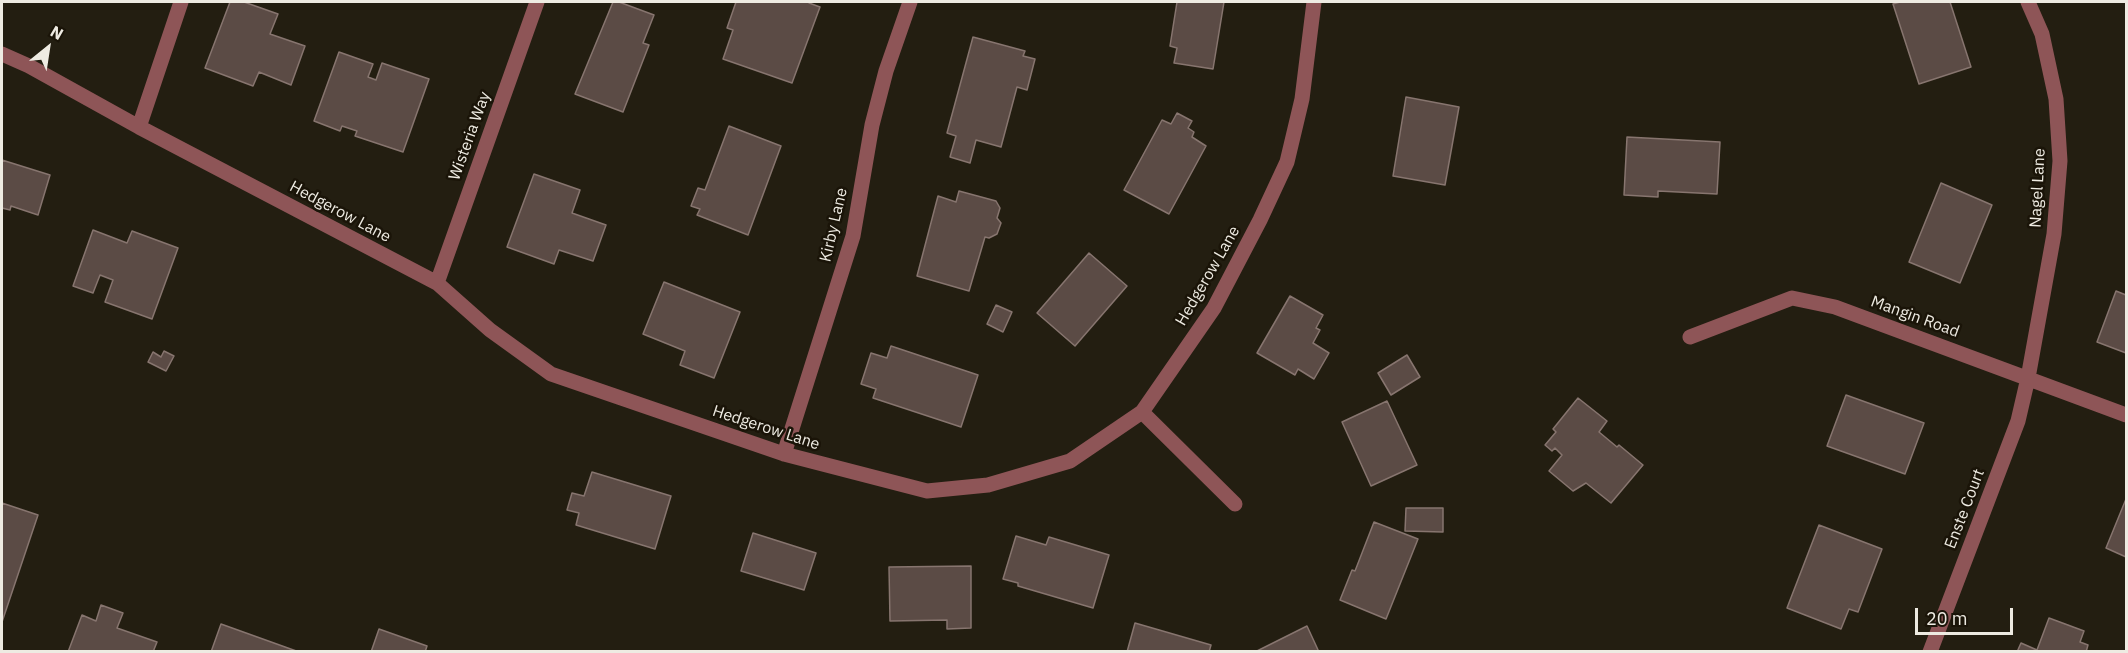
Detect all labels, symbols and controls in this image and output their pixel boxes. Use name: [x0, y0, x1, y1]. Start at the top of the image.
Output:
north arrow: [18, 18, 78, 78]
text: N: [47, 21, 67, 44]
street label: Wisteria Way: [445, 89, 495, 183]
street label: Nagel Lane: [2026, 148, 2050, 228]
street label: Hedgerow Lane: [286, 177, 394, 247]
street label: Kirby Lane: [816, 186, 852, 264]
street label: Hedgerow Lane: [1172, 223, 1244, 329]
street label: Mangin Road: [1868, 292, 1962, 342]
street label: Hedgerow Lane: [710, 402, 822, 454]
street label: Enste Court: [1941, 466, 1989, 552]
scale bar: [1918, 596, 2016, 634]
text: 20 m: [1926, 607, 1968, 630]

